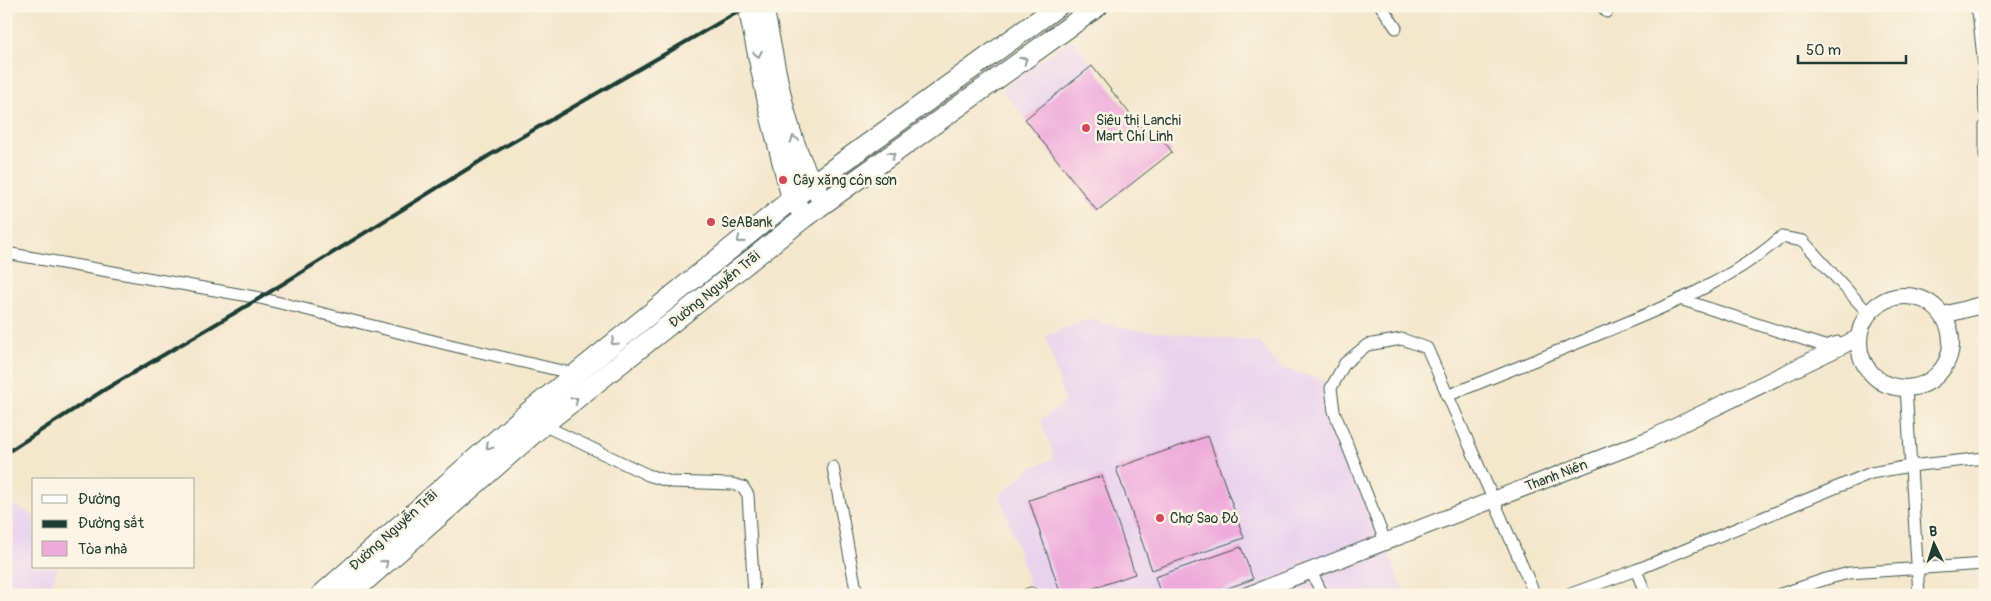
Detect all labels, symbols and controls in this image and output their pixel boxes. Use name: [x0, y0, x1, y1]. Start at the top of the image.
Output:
scale bar: [1798, 32, 1906, 64]
text: 50 m: [1806, 41, 1841, 60]
one-way arrow: [752, 50, 763, 58]
one-way arrow: [1018, 57, 1028, 66]
place label: Siêu thị Lanchi Mart Chí Linh: [1096, 112, 1182, 145]
marker: Siêu thị Lanchi Mart Chí Linh: [1080, 122, 1092, 134]
one-way arrow: [790, 135, 800, 143]
one-way arrow: [886, 152, 895, 160]
place label: Cây xăng côn sơn: [793, 172, 897, 189]
marker: Cây xăng côn sơn: [777, 174, 789, 186]
place label: SeABank: [721, 214, 773, 231]
marker: SeABank: [705, 216, 717, 228]
one-way arrow: [737, 235, 746, 243]
street label: Đường Nguyễn Trãi: [665, 246, 764, 331]
one-way arrow: [611, 337, 620, 345]
one-way arrow: [569, 397, 578, 405]
one-way arrow: [485, 440, 494, 449]
street label: Thanh Niên: [1523, 456, 1590, 495]
legend: [32, 478, 195, 568]
street label: Đường Nguyễn Trãi: [345, 485, 441, 574]
text: Đường: [78, 490, 120, 509]
place label: Chợ Sao Đỏ: [1170, 510, 1239, 527]
marker: Chợ Sao Đỏ: [1154, 512, 1166, 524]
text: Đường sắt: [78, 514, 145, 533]
north arrow: [1908, 518, 1958, 568]
text: B: [1929, 523, 1938, 540]
text: Tòa nhà: [78, 540, 127, 559]
one-way arrow: [380, 559, 389, 568]

